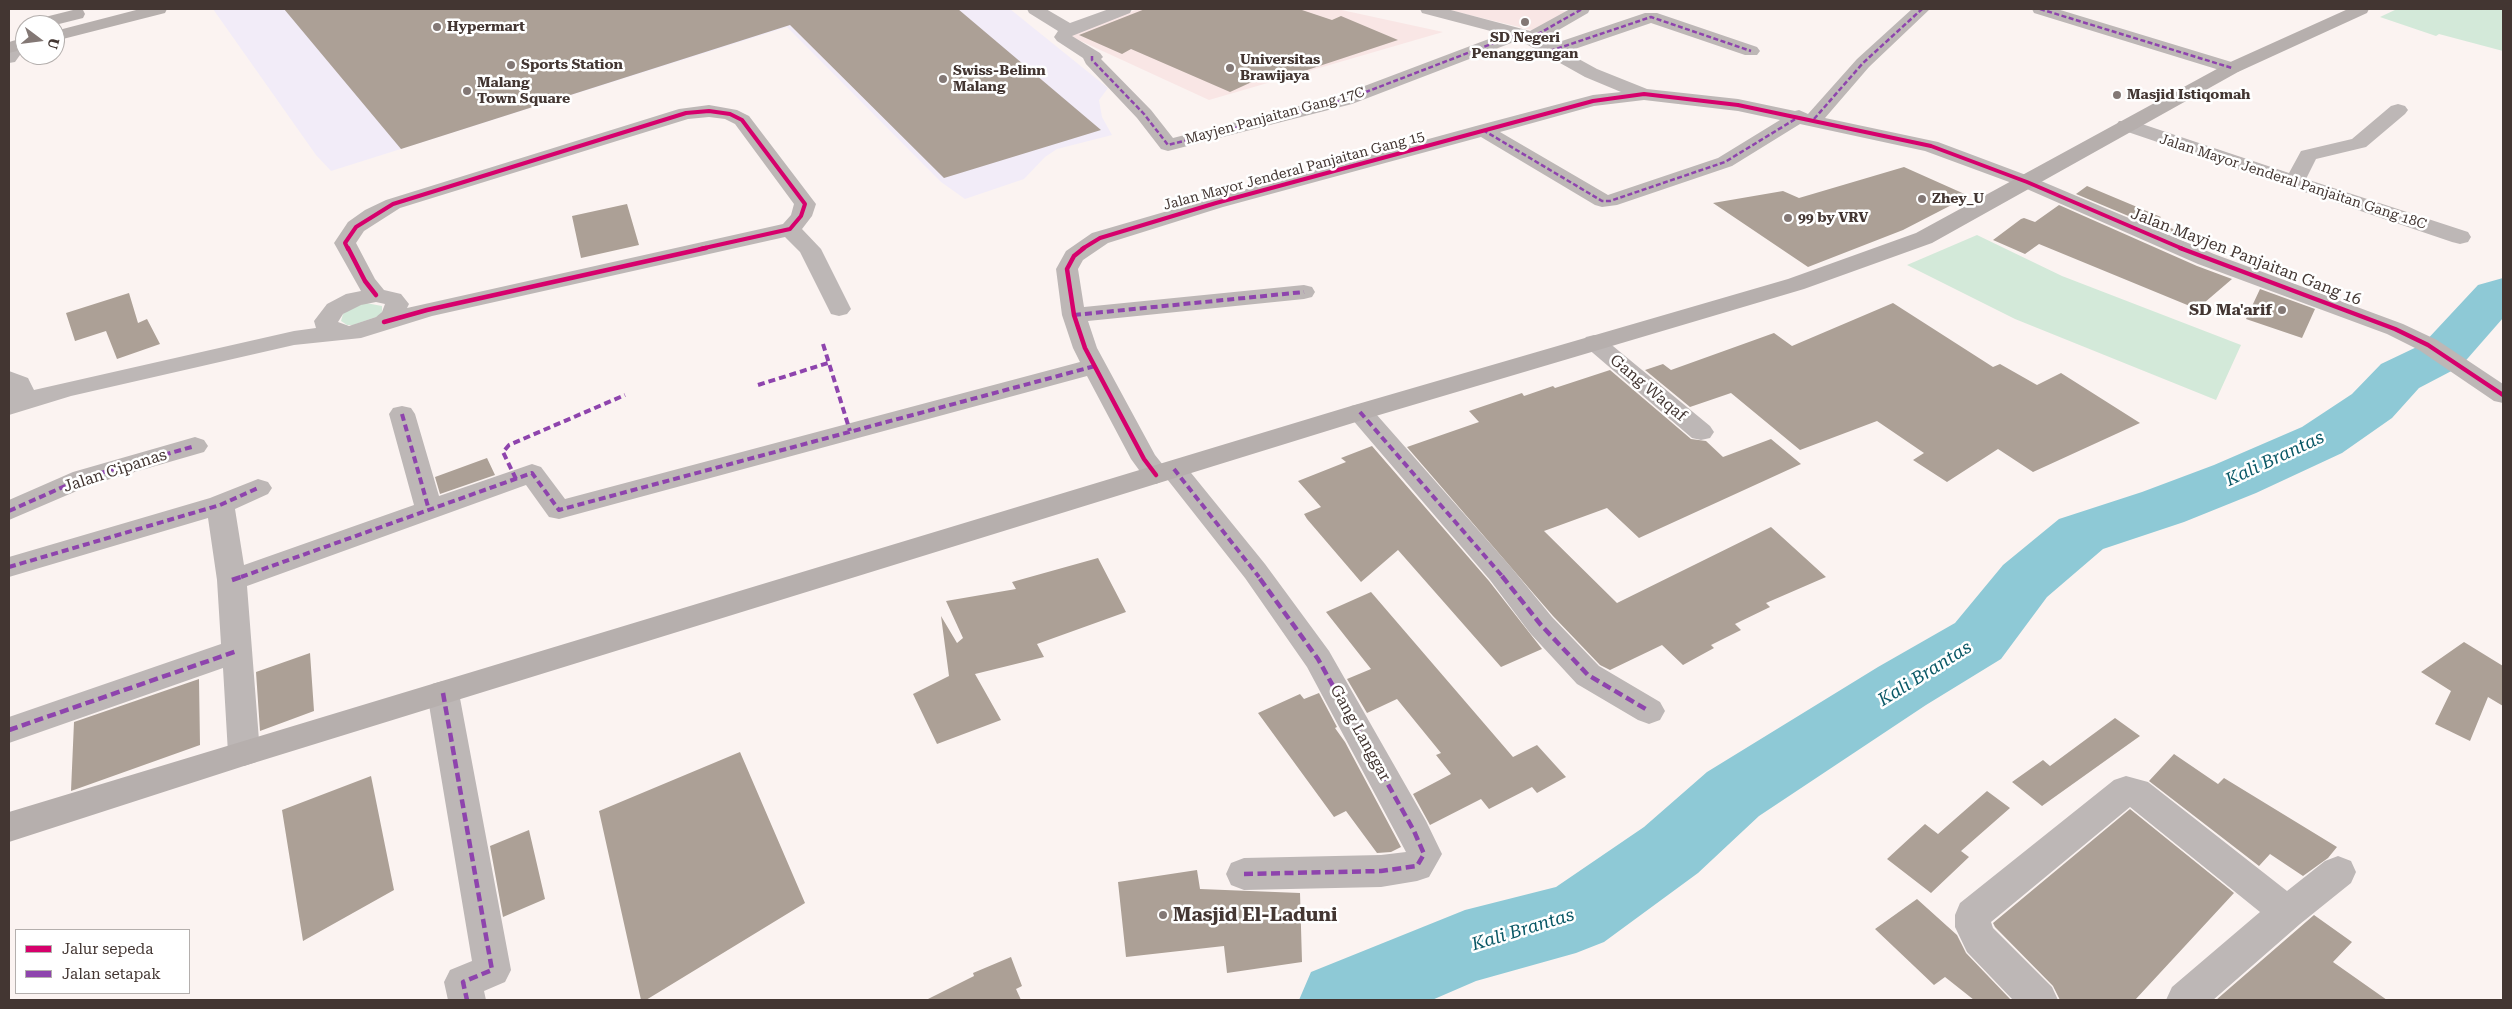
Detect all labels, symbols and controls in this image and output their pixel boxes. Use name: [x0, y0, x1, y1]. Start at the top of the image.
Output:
north arrow: [15, 15, 65, 65]
marker: SD Negeri Penanggungan: [1519, 16, 1531, 28]
place label: Hypermart: [447, 19, 525, 35]
marker: Hypermart: [431, 21, 443, 33]
place label: SD Negeri Penanggungan: [1472, 30, 1578, 62]
text: U: [44, 36, 63, 51]
place label: Universitas Brawijaya: [1240, 52, 1320, 84]
place label: Sports Station: [521, 57, 623, 73]
marker: Sports Station: [505, 59, 517, 71]
marker: Universitas Brawijaya: [1224, 62, 1236, 74]
place label: Swiss-Belinn Malang: [953, 63, 1046, 95]
marker: Swiss-Belinn Malang: [937, 73, 949, 85]
place label: Malang Town Square: [477, 75, 570, 108]
street label: Mayjen Panjaitan Gang 17C: [1183, 84, 1367, 148]
marker: Malang Town Square: [461, 85, 473, 97]
place label: Masjid Istiqomah: [2127, 87, 2250, 103]
marker: Masjid Istiqomah: [2111, 89, 2123, 101]
street label: Jalan Mayor Jenderal Panjaitan Gang 15: [1162, 128, 1426, 214]
street label: Jalan Mayor Jenderal Panjaitan Gang 18C: [2157, 131, 2429, 233]
place label: Zhey_U: [1932, 191, 1984, 207]
marker: Zhey_U: [1916, 193, 1928, 205]
street label: Jalan Mayjen Panjaitan Gang 16: [2128, 204, 2364, 310]
place label: 99 by VRV: [1798, 210, 1868, 226]
marker: 99 by VRV: [1782, 212, 1794, 224]
place label: SD Ma'arif: [2189, 300, 2272, 320]
marker: SD Ma'arif: [2276, 304, 2288, 316]
street label: Gang Waqaf: [1606, 351, 1690, 425]
water label: Kali Brantas: [2222, 427, 2328, 491]
street label: Jalan Cipanas: [61, 445, 169, 497]
water label: Kali Brantas: [1874, 637, 1976, 711]
street label: Gang Langgar: [1326, 681, 1394, 785]
place label: Masjid El-Laduni: [1173, 904, 1337, 926]
water label: Kali Brantas: [1469, 904, 1577, 956]
marker: Masjid El-Laduni: [1157, 909, 1169, 921]
legend: [15, 929, 190, 994]
text: Jalur sepeda: [62, 940, 153, 958]
text: Jalan setapak: [62, 965, 161, 983]

